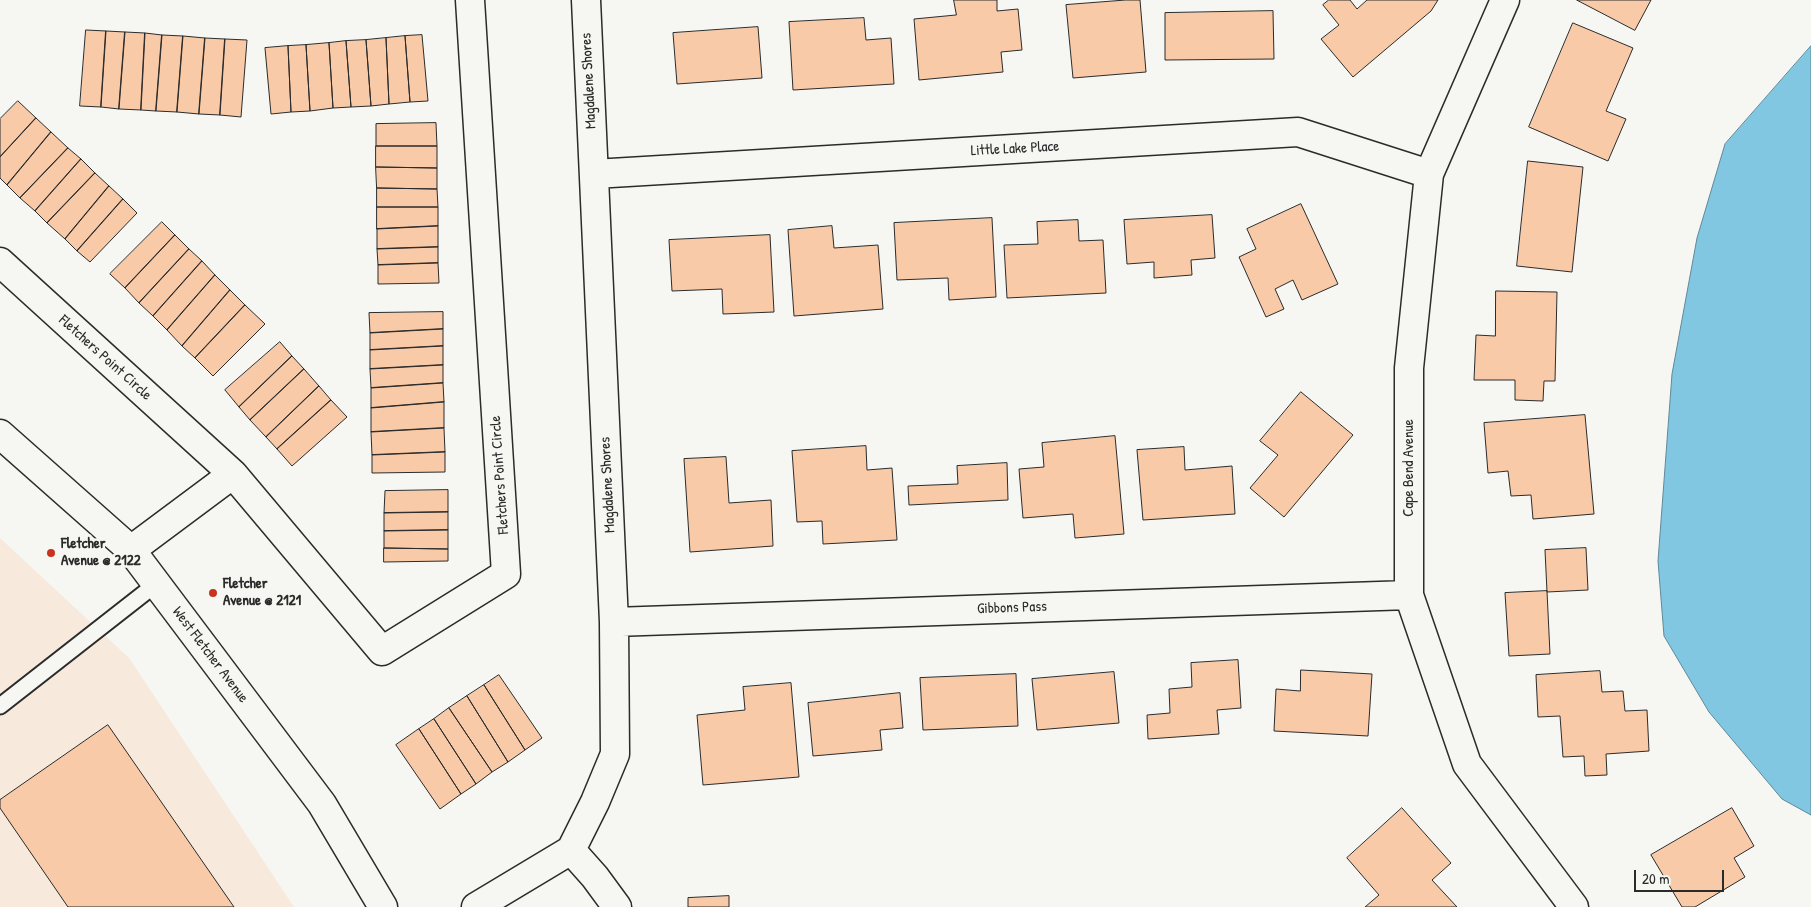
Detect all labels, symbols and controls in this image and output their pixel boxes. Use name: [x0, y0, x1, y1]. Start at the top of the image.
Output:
street label: Magdalene Shores: [577, 33, 601, 129]
street label: Little Lake Place: [970, 138, 1060, 160]
street label: Fletchers Point Circle: [55, 312, 155, 404]
street label: Fletchers Point Circle: [487, 415, 513, 535]
street label: Cape Bend Avenue: [1400, 419, 1418, 517]
street label: Magdalene Shores: [596, 437, 620, 533]
place label: Fletcher Avenue @ 2122: [61, 535, 141, 570]
marker: Fletcher Avenue @ 2122: [45, 547, 57, 559]
place label: Fletcher Avenue @ 2121: [223, 575, 301, 610]
marker: Fletcher Avenue @ 2121: [207, 587, 219, 599]
street label: Gibbons Pass: [977, 598, 1047, 618]
street label: West Fletcher Avenue: [168, 603, 252, 707]
scale bar: [1636, 860, 1726, 892]
text: 20 m: [1642, 868, 1669, 889]

